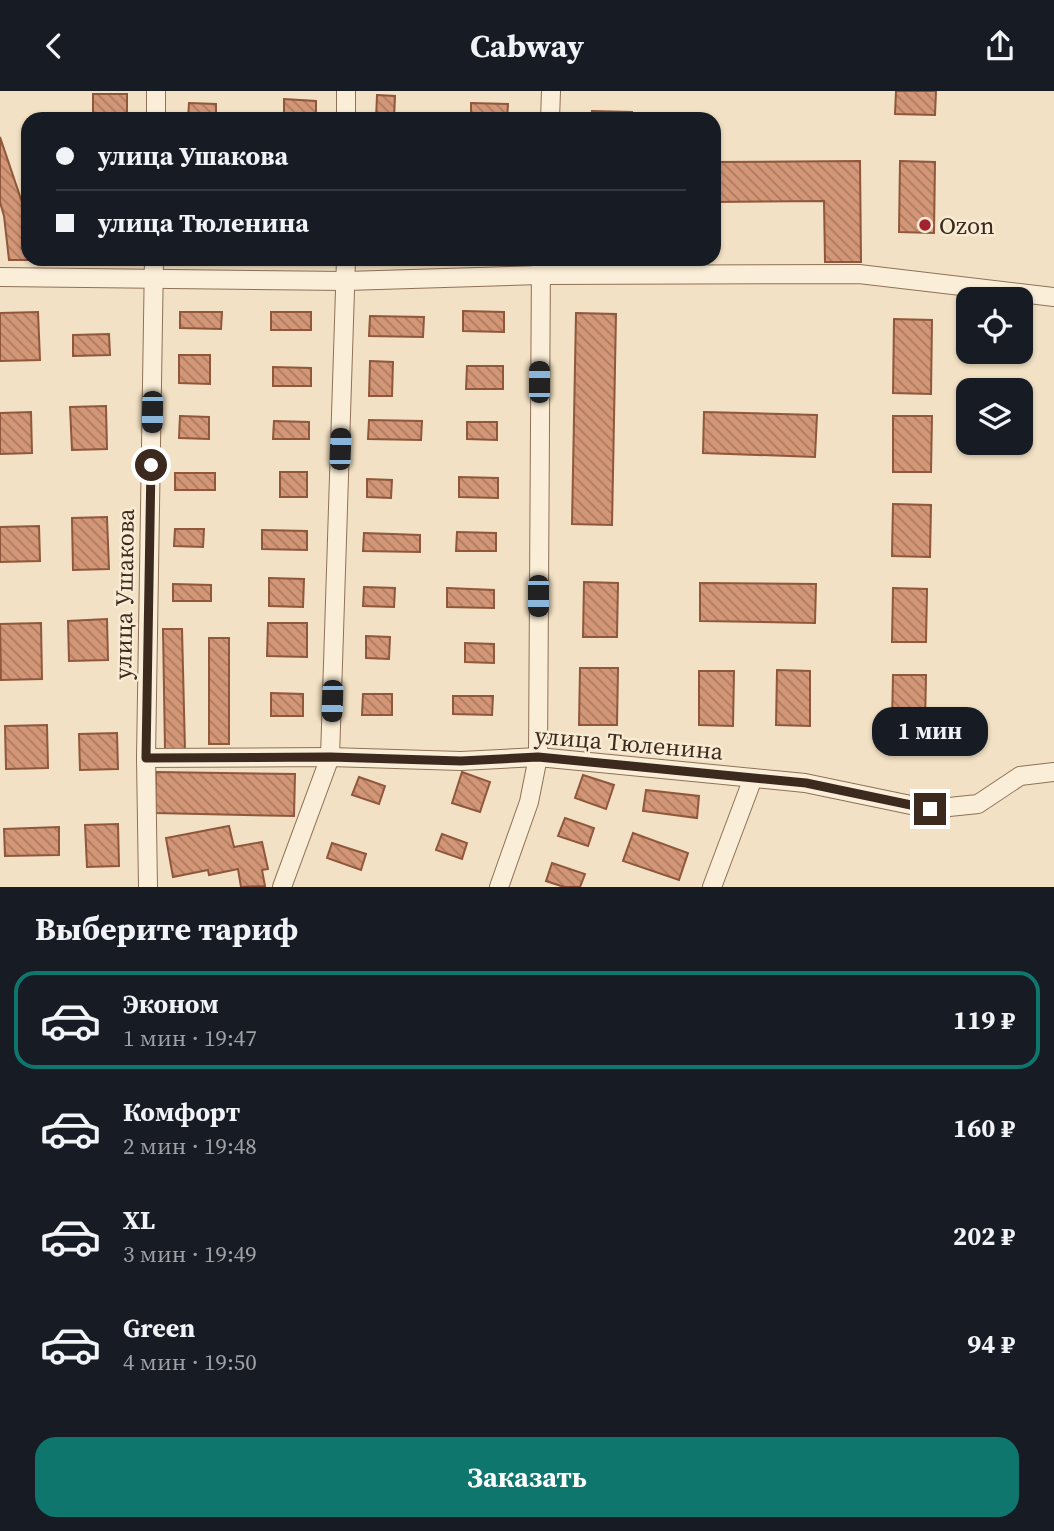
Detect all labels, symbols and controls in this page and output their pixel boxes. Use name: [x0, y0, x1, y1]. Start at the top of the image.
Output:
text: Cabway: [470, 24, 584, 68]
icon: back: [35, 27, 73, 65]
icon: share: [981, 27, 1019, 65]
text: улица Ушакова: [98, 138, 288, 174]
text: улица Тюленина: [98, 205, 309, 241]
place label: Ozon: [939, 209, 995, 242]
marker: Ozon: [917, 217, 933, 233]
map controls: [956, 287, 1033, 455]
button: locate: [956, 287, 1033, 364]
car: [529, 361, 550, 403]
button: layers: [956, 378, 1033, 455]
car: [142, 391, 163, 433]
car: [329, 428, 352, 470]
route start: [135, 449, 167, 481]
street label: улица Ушакова: [106, 507, 142, 680]
car: [528, 575, 549, 617]
car: [321, 680, 344, 722]
callout: 1 мин: [872, 707, 988, 757]
text: 1 мин: [898, 715, 962, 747]
street label: улица Тюленина: [533, 718, 725, 768]
route end: [914, 793, 946, 825]
text: Выберите тариф: [35, 907, 298, 951]
text: Эконом: [123, 986, 219, 1022]
icon: car: [39, 989, 102, 1052]
text: 119 ₽: [953, 1002, 1015, 1038]
text: 1 мин · 19:47: [123, 1022, 257, 1054]
text: Комфорт: [123, 1094, 240, 1130]
icon: car: [39, 1097, 102, 1160]
text: 160 ₽: [953, 1110, 1015, 1146]
text: 2 мин · 19:48: [123, 1130, 257, 1162]
text: XL: [123, 1202, 155, 1238]
icon: car: [39, 1205, 102, 1268]
text: 202 ₽: [953, 1218, 1015, 1254]
text: 3 мин · 19:49: [123, 1238, 257, 1270]
text: Green: [123, 1310, 195, 1346]
icon: car: [39, 1313, 102, 1376]
text: 94 ₽: [967, 1326, 1015, 1362]
text: 4 мин · 19:50: [123, 1346, 257, 1378]
button: Заказать: [35, 1437, 1019, 1517]

